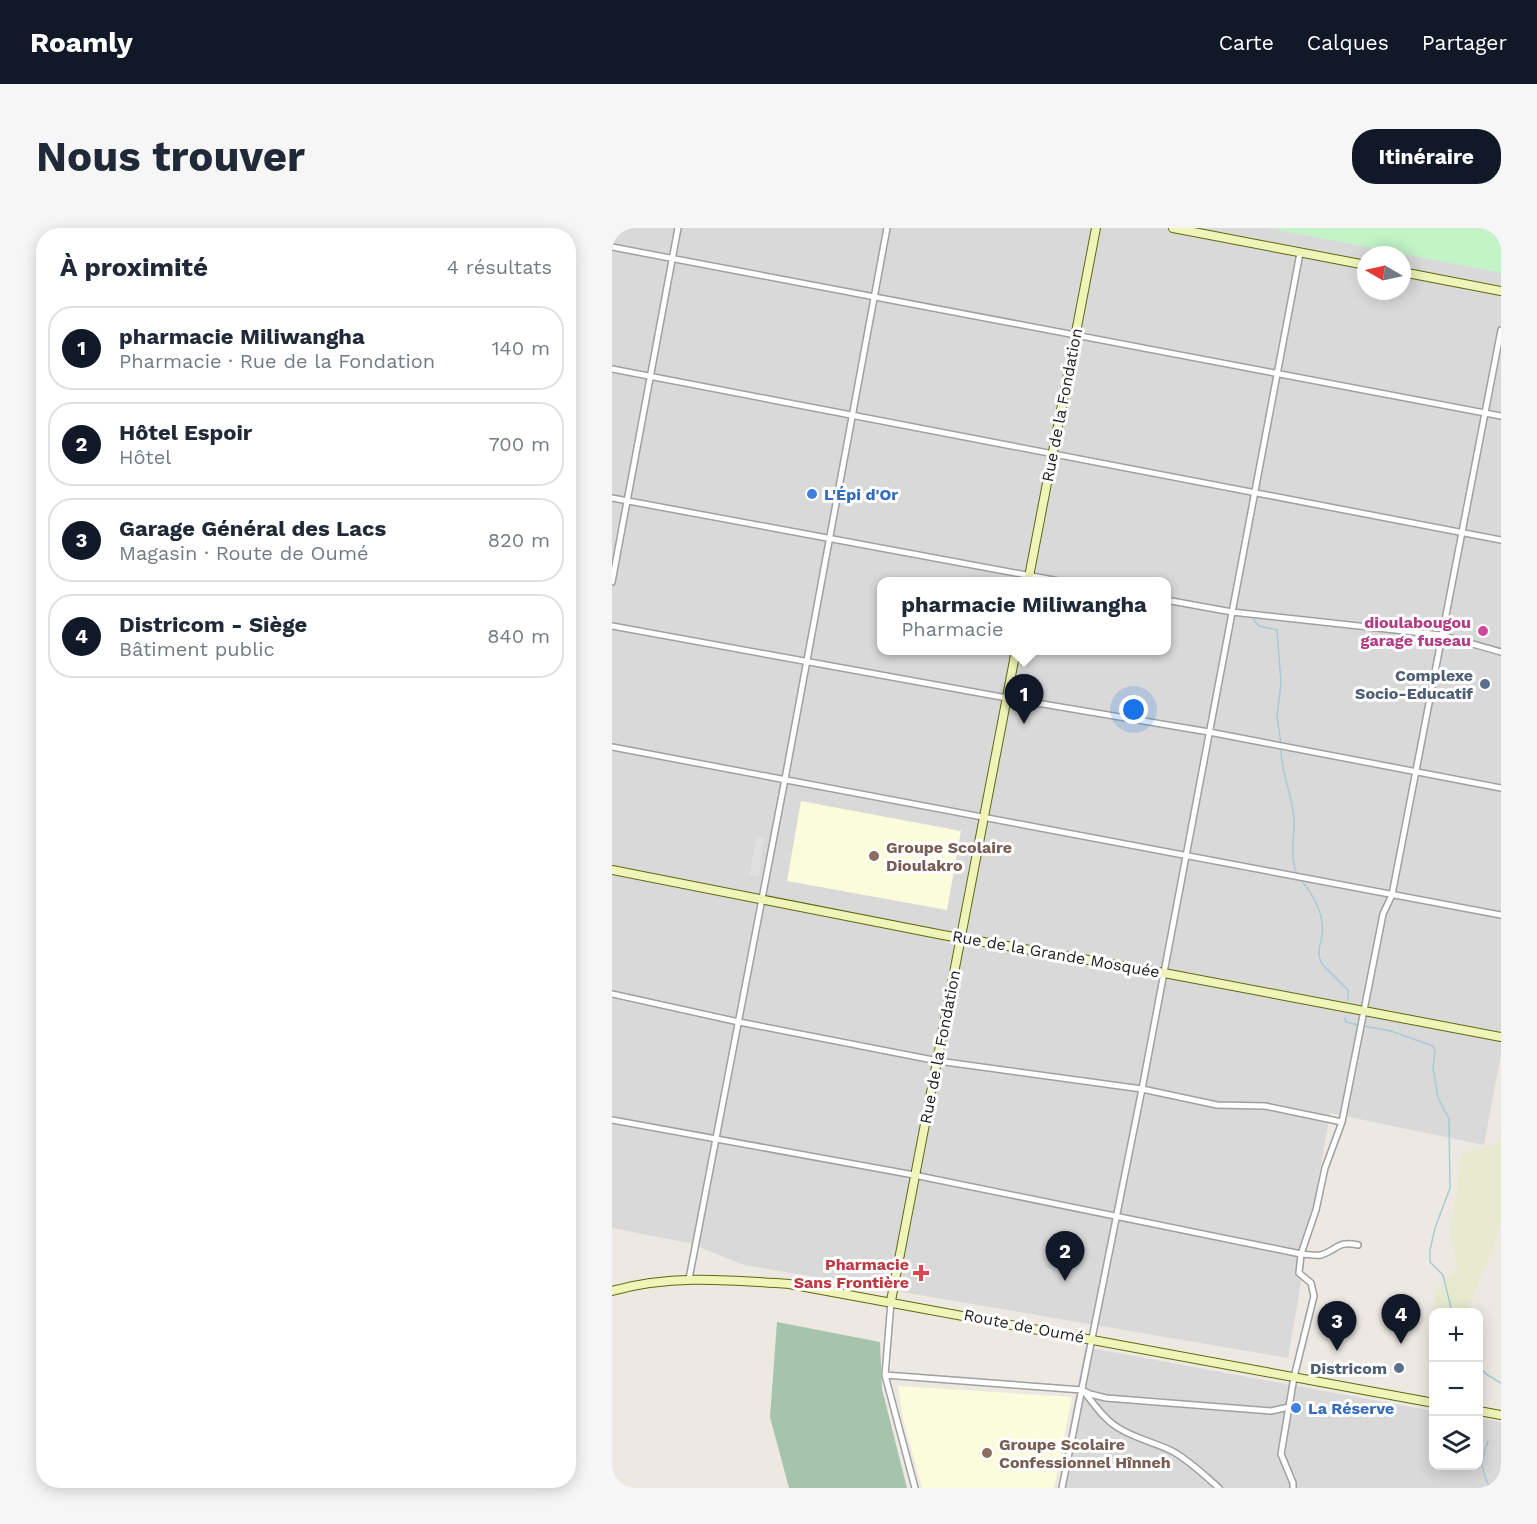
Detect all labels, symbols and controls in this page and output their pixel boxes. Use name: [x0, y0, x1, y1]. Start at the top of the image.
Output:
text: Roamly: [30, 26, 133, 59]
text: Carte: [1219, 30, 1274, 55]
text: Calques: [1307, 30, 1389, 55]
text: Partager: [1422, 30, 1507, 55]
button: Itinéraire: [1352, 129, 1501, 184]
text: Nous trouver: [36, 132, 305, 181]
north arrow: [1357, 246, 1411, 300]
text: À proximité: [60, 252, 208, 282]
text: 4 résultats: [447, 255, 552, 279]
text: pharmacie Miliwangha: [119, 324, 365, 349]
street label: Rue de la Fondation: [1038, 326, 1086, 484]
text: 1: [77, 336, 86, 360]
text: 140 m: [492, 336, 550, 360]
text: Pharmacie · Rue de la Fondation: [119, 349, 435, 373]
text: Hôtel Espoir: [119, 420, 252, 445]
text: 2: [76, 432, 87, 456]
text: 700 m: [488, 432, 550, 456]
text: Hôtel: [119, 445, 171, 469]
place label: L'Épi d'Or: [824, 485, 898, 504]
marker: L'Épi d'Or: [805, 487, 819, 501]
text: Garage Général des Lacs: [119, 516, 386, 541]
text: 3: [76, 528, 87, 552]
text: 820 m: [488, 528, 550, 552]
text: Magasin · Route de Oumé: [119, 541, 368, 565]
popup: [877, 577, 1171, 655]
text: pharmacie Miliwangha: [901, 592, 1147, 617]
text: Districom - Siège: [119, 612, 307, 637]
place label: dioulabougou garage fuseau: [1361, 613, 1471, 650]
text: Pharmacie: [901, 617, 1004, 641]
text: 4: [75, 624, 88, 648]
text: 840 m: [487, 624, 550, 648]
marker: dioulabougou garage fuseau: [1476, 624, 1490, 638]
text: Bâtiment public: [119, 637, 275, 661]
place label: Complexe Socio-Educatif: [1355, 666, 1473, 703]
pin: 1: [1004, 674, 1044, 724]
marker: Complexe Socio-Educatif: [1478, 677, 1492, 691]
your location: [1119, 695, 1148, 724]
place label: Groupe Scolaire Dioulakro: [886, 838, 1012, 875]
marker: Groupe Scolaire Dioulakro: [867, 849, 881, 863]
street label: Rue de la Grande Mosquée: [951, 926, 1161, 982]
street label: Rue de la Fondation: [916, 968, 964, 1126]
pin: 2: [1046, 1232, 1084, 1281]
place label: Pharmacie Sans Frontière: [794, 1255, 909, 1292]
marker: Pharmacie Sans Frontière: [914, 1266, 928, 1280]
pin: 4: [1382, 1294, 1420, 1344]
pin: 3: [1318, 1302, 1356, 1351]
street label: Route de Oumé: [962, 1305, 1086, 1347]
map controls: [1429, 1308, 1483, 1470]
button: +: [1429, 1308, 1483, 1362]
place label: Districom: [1310, 1359, 1387, 1378]
marker: Districom: [1392, 1361, 1406, 1375]
button: −: [1429, 1362, 1483, 1416]
place label: La Réserve: [1308, 1399, 1394, 1418]
marker: La Réserve: [1289, 1401, 1303, 1415]
button: layers: [1429, 1416, 1483, 1470]
place label: Groupe Scolaire Confessionnel Hînneh: [999, 1435, 1171, 1472]
marker: Groupe Scolaire Confessionnel Hînneh: [980, 1446, 994, 1460]

